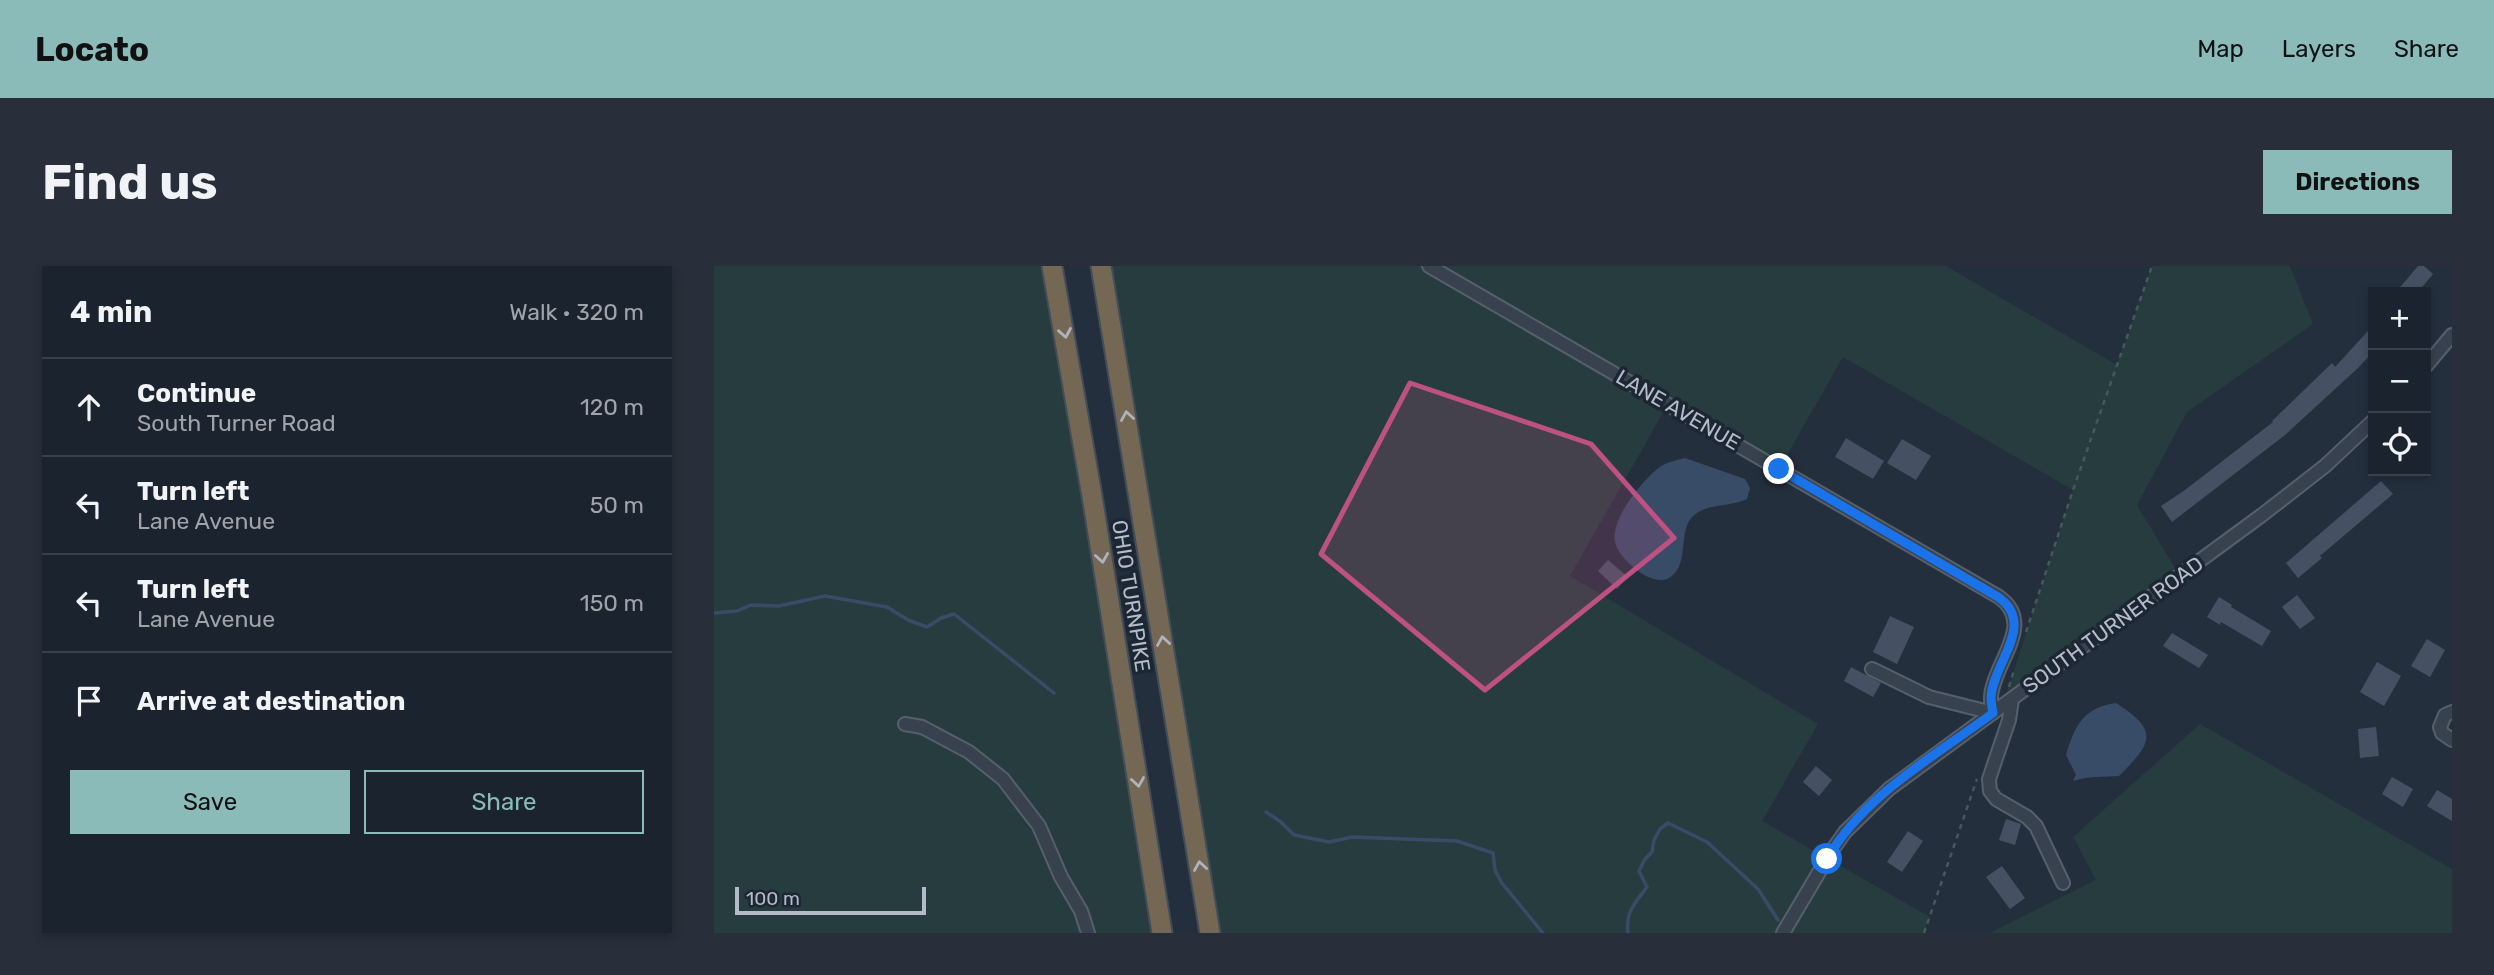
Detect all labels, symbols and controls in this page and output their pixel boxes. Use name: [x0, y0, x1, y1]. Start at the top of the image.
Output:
text: Locato: [35, 30, 149, 69]
text: Map: [2197, 35, 2244, 63]
text: Layers: [2282, 35, 2356, 63]
text: Share: [2394, 35, 2459, 63]
button: Directions: [2263, 150, 2452, 214]
text: Find us: [42, 153, 218, 211]
map controls: [2368, 287, 2431, 476]
button: +: [2368, 287, 2431, 350]
text: 4 min: [70, 294, 152, 330]
text: Walk · 320 m: [509, 298, 644, 326]
one-way arrow: [1057, 327, 1072, 339]
button: −: [2368, 350, 2431, 413]
street label: LANE AVENUE: [1612, 364, 1745, 455]
text: Continue: [137, 378, 256, 409]
icon: ahead: [70, 388, 108, 426]
text: 120 m: [580, 393, 644, 421]
text: South Turner Road: [137, 409, 336, 437]
one-way arrow: [1120, 411, 1135, 422]
button: locate: [2368, 413, 2431, 476]
route end: [1763, 453, 1794, 484]
text: Turn left: [137, 476, 249, 507]
icon: left: [70, 486, 108, 524]
text: 50 m: [590, 491, 644, 519]
text: Lane Avenue: [137, 507, 275, 535]
street label: OHIO TURNPIKE: [1107, 518, 1156, 674]
street label: SOUTH TURNER ROAD: [2018, 551, 2208, 698]
one-way arrow: [1094, 552, 1109, 563]
text: Turn left: [137, 574, 249, 605]
icon: left: [70, 584, 108, 622]
text: 150 m: [580, 589, 644, 617]
text: Lane Avenue: [137, 605, 275, 633]
one-way arrow: [1156, 635, 1171, 647]
icon: arrive: [70, 682, 108, 720]
text: Arrive at destination: [137, 686, 405, 717]
button: Save: [70, 770, 350, 834]
button: Share: [364, 770, 644, 834]
one-way arrow: [1130, 776, 1145, 788]
route start: [1811, 843, 1842, 874]
one-way arrow: [1192, 860, 1207, 872]
scale bar: [735, 884, 926, 916]
text: 100 m: [746, 887, 800, 910]

